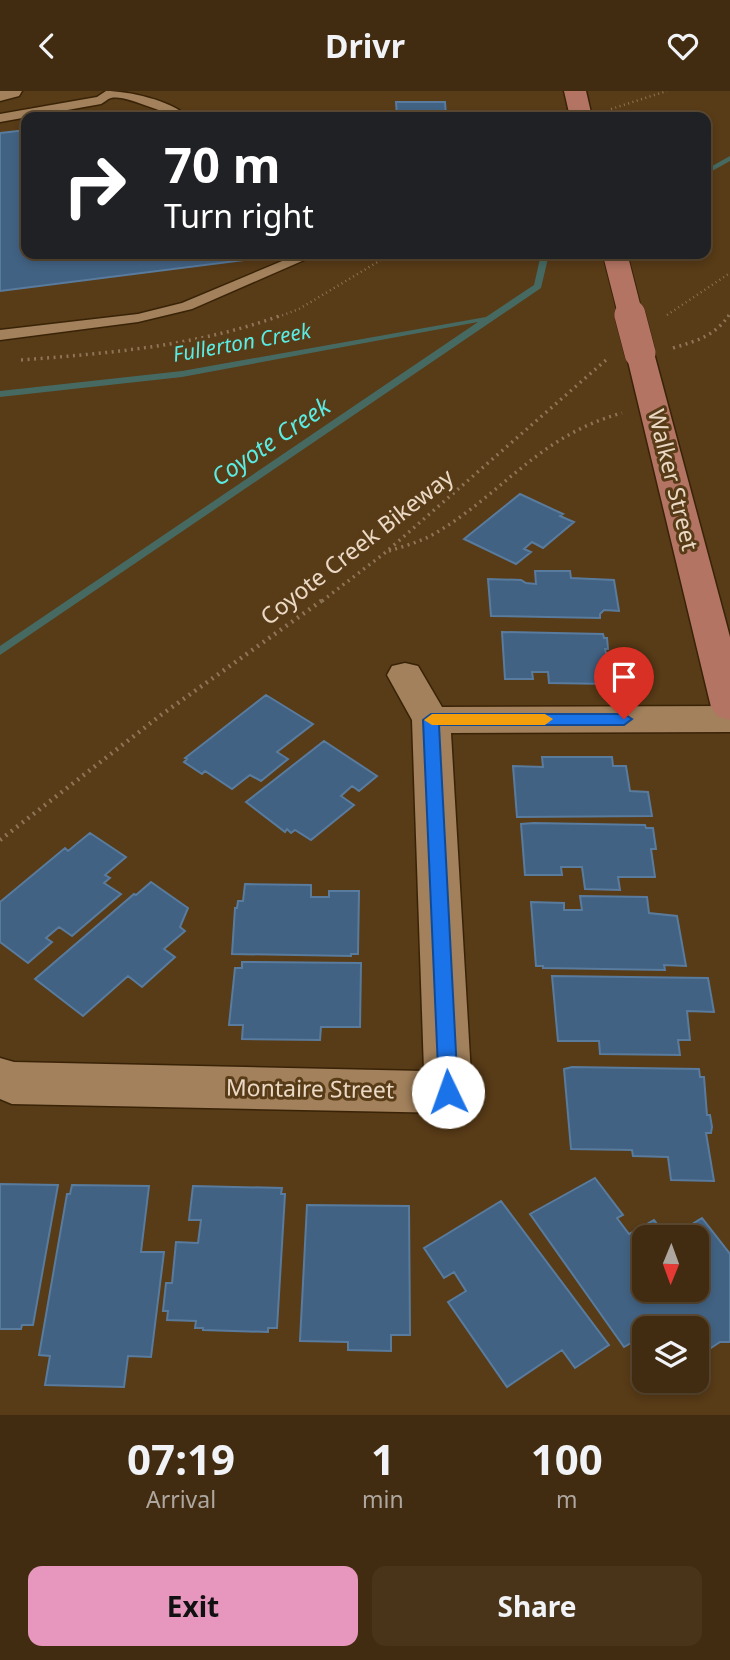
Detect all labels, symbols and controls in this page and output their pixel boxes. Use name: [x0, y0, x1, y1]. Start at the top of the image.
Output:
text: Drivr: [325, 24, 405, 67]
icon: back: [28, 27, 66, 65]
icon: heart: [664, 27, 702, 65]
text: 70 m: [164, 131, 281, 197]
icon: right: [49, 140, 140, 231]
text: Turn right: [164, 194, 314, 237]
water label: Fullerton Creek: [171, 316, 315, 368]
water label: Coyote Creek: [204, 388, 337, 493]
street label: Walker Street: [641, 406, 707, 554]
street label: Coyote Creek Bikeway: [253, 460, 460, 632]
pin: [594, 647, 654, 719]
icon: arrive: [605, 658, 643, 696]
position arrow: [411, 1055, 485, 1129]
street label: Montaire Street: [226, 1071, 394, 1105]
north arrow: [632, 1225, 709, 1302]
map controls: [632, 1225, 709, 1393]
button: layers: [632, 1316, 709, 1393]
text: 07:19: [127, 1430, 235, 1487]
text: 1: [371, 1430, 395, 1487]
text: 100: [531, 1430, 603, 1487]
text: Arrival: [146, 1483, 216, 1515]
text: min: [362, 1483, 404, 1515]
text: m: [556, 1483, 578, 1515]
button: Exit: [28, 1566, 358, 1646]
button: Share: [372, 1566, 702, 1646]

